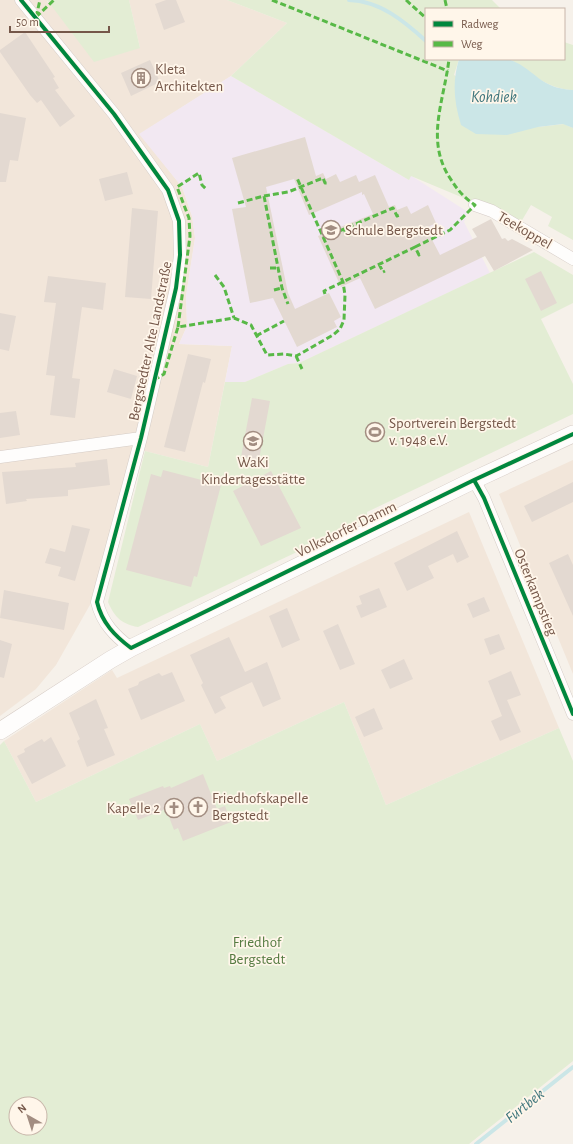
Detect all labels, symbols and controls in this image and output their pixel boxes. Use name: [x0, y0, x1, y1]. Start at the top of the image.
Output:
scale bar: [10, 8, 109, 34]
legend: [425, 8, 565, 60]
text: 50 m: [16, 16, 39, 28]
text: Radweg: [461, 18, 498, 30]
text: Weg: [461, 38, 483, 50]
place label: Kleta Architekten: [155, 62, 223, 94]
building icon: Kleta Architekten: [130, 67, 152, 89]
water label: Kohdiek: [471, 89, 517, 105]
street label: Teekoppel: [495, 209, 555, 252]
school or university icon: Schule Bergstedt: [320, 219, 342, 241]
place label: Schule Bergstedt: [345, 223, 443, 238]
street label: Bergstedter Alte Landstraße: [126, 260, 175, 422]
place label: Sportverein Bergstedt v. 1948 e.V.: [389, 416, 516, 448]
sports icon: Sportverein Bergstedt v. 1948 e.V.: [364, 421, 386, 443]
school or university icon: WaKi Kindertagesstätte: [242, 430, 264, 452]
place label: WaKi Kindertagesstätte: [201, 455, 305, 487]
street label: Volksdorfer Damm: [294, 499, 399, 560]
street label: Osterkampstieg: [511, 547, 560, 638]
place label: Friedhofskapelle Bergstedt: [212, 791, 309, 823]
church icon: Friedhofskapelle Bergstedt: [187, 796, 209, 818]
church icon: Kapelle 2: [163, 797, 185, 819]
place label: Kapelle 2: [107, 801, 160, 816]
park label: Friedhof Bergstedt: [229, 935, 285, 967]
water label: Furtbek: [502, 1085, 547, 1126]
north arrow: [8, 1096, 48, 1136]
text: N: [16, 1102, 28, 1115]

